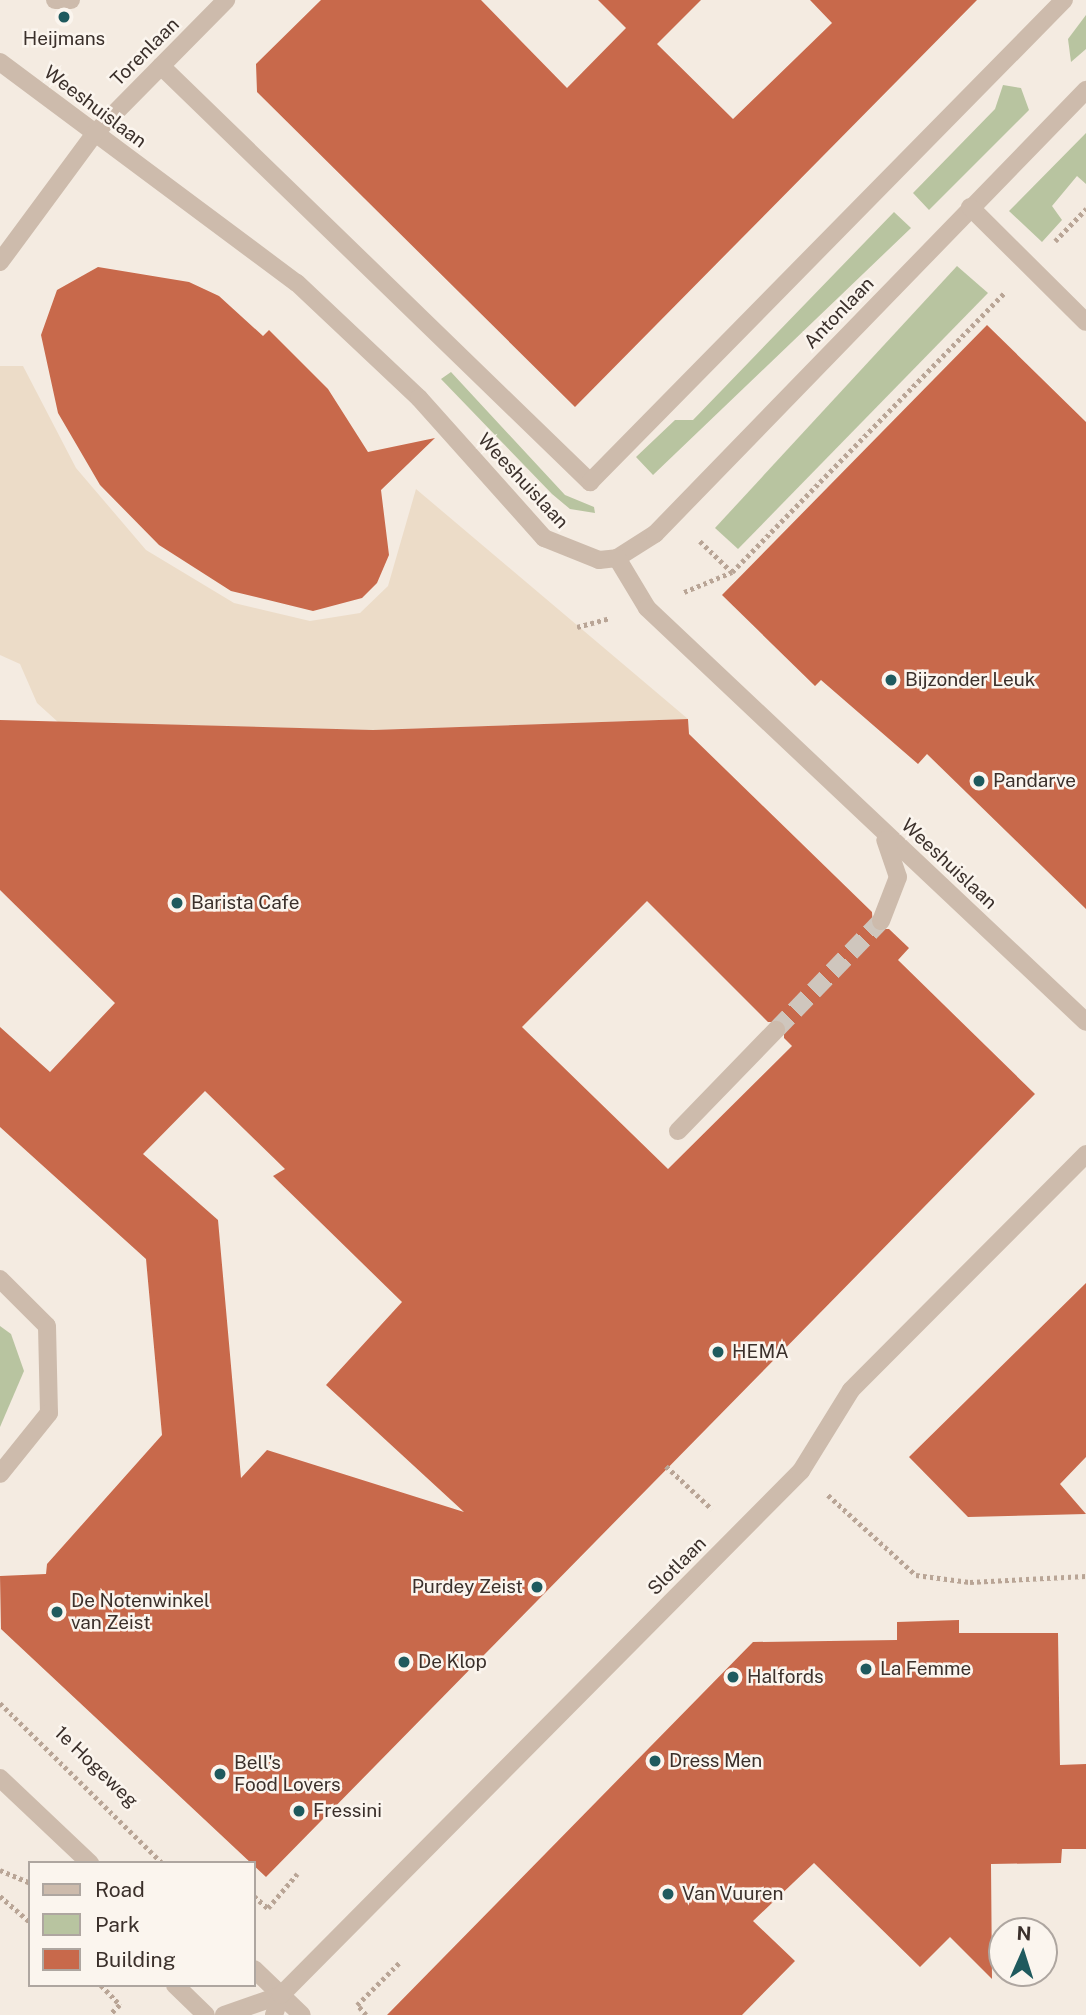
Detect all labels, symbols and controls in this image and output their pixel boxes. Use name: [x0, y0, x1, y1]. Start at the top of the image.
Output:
marker: Heijmans: [56, 9, 72, 25]
street label: Torenlaan: [106, 13, 184, 91]
place label: Heijmans: [23, 28, 105, 50]
street label: Weeshuislaan: [39, 61, 151, 153]
street label: Antonlaan: [799, 273, 879, 353]
street label: Weeshuislaan: [473, 428, 573, 534]
place label: Bijzonder Leuk: [905, 669, 1035, 691]
marker: Bijzonder Leuk: [883, 672, 899, 688]
place label: Pandarve: [993, 770, 1076, 792]
marker: Pandarve: [971, 773, 987, 789]
street label: Weeshuislaan: [896, 814, 1002, 914]
place label: Barista Cafe: [191, 892, 300, 914]
marker: Barista Cafe: [169, 895, 185, 911]
place label: HEMA: [732, 1341, 789, 1363]
marker: HEMA: [710, 1344, 726, 1360]
street label: Slotlaan: [643, 1532, 711, 1600]
place label: Purdey Zeist: [412, 1576, 523, 1598]
marker: Purdey Zeist: [529, 1579, 545, 1595]
place label: De Notenwinkel van Zeist: [71, 1590, 210, 1634]
marker: De Notenwinkel van Zeist: [49, 1604, 65, 1620]
place label: De Klop: [418, 1651, 487, 1673]
marker: De Klop: [396, 1654, 412, 1670]
place label: La Femme: [880, 1658, 971, 1680]
marker: La Femme: [858, 1661, 874, 1677]
place label: Halfords: [747, 1666, 824, 1688]
marker: Halfords: [725, 1669, 741, 1685]
street label: 1e Hogeweg: [49, 1721, 143, 1813]
place label: Dress Men: [669, 1750, 762, 1772]
place label: Bell's Food Lovers: [234, 1752, 341, 1796]
marker: Dress Men: [647, 1753, 663, 1769]
marker: Bell's Food Lovers: [212, 1766, 228, 1782]
place label: Fressini: [313, 1800, 382, 1822]
marker: Fressini: [291, 1803, 307, 1819]
legend: [28, 1861, 256, 1987]
text: Road: [95, 1877, 145, 1902]
place label: Van Vuuren: [682, 1883, 784, 1905]
marker: Van Vuuren: [660, 1886, 676, 1902]
text: Park: [95, 1912, 140, 1937]
north arrow: [988, 1917, 1058, 1987]
text: N: [1016, 1922, 1032, 1944]
text: Building: [95, 1947, 176, 1972]

